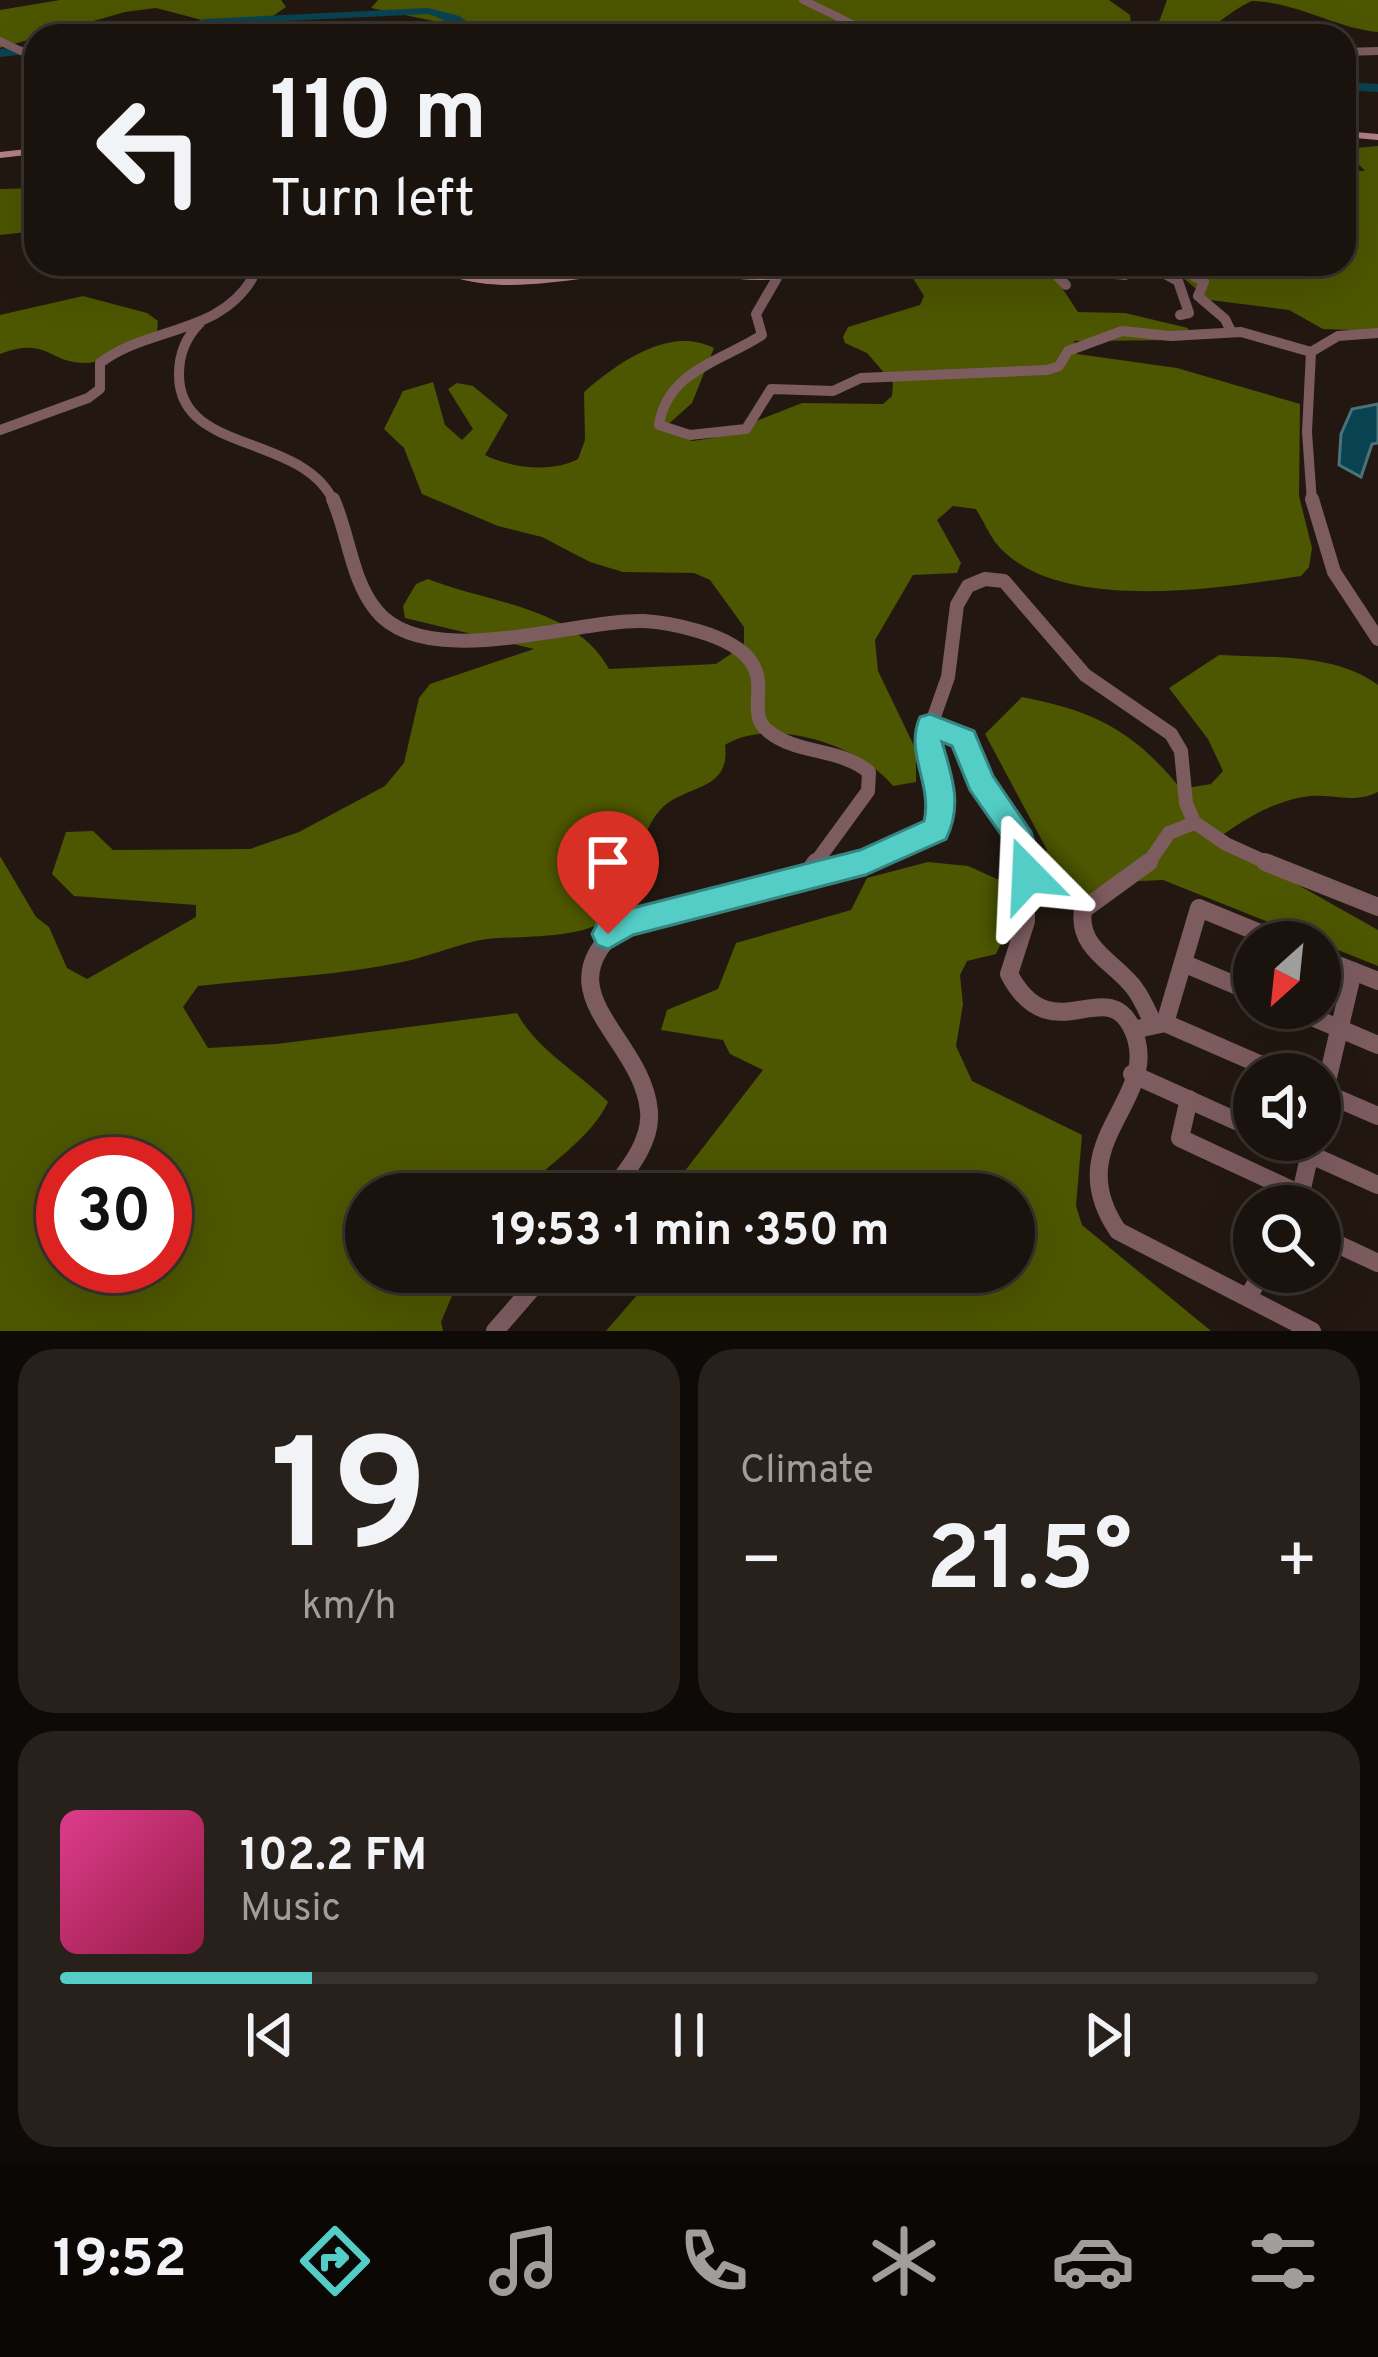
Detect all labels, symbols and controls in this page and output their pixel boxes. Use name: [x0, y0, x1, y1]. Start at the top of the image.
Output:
text: 110 m: [270, 63, 487, 169]
icon: left: [72, 72, 228, 228]
text: Turn left: [270, 167, 475, 236]
pin: [557, 811, 659, 934]
position arrow: [965, 812, 1091, 938]
icon: arrive: [575, 829, 641, 895]
north arrow: [1233, 921, 1341, 1029]
map controls: [1233, 921, 1341, 1293]
button: sound: [1233, 1053, 1341, 1161]
speed limit sign: 30: [36, 1137, 192, 1293]
button: search: [1233, 1185, 1341, 1293]
text: 19:53 · 1 min · 350 m: [491, 1204, 889, 1261]
text: 19: [270, 1407, 428, 1605]
text: Climate: [740, 1448, 874, 1497]
text: 21.5°: [926, 1508, 1132, 1621]
text: −: [740, 1523, 783, 1606]
text: +: [1275, 1523, 1318, 1606]
text: km/h: [302, 1584, 396, 1633]
text: 102.2 FM: [240, 1829, 427, 1886]
text: Music: [240, 1886, 341, 1935]
icon: previous: [237, 2002, 303, 2068]
icon: pause: [656, 2002, 722, 2068]
icon: next: [1075, 2002, 1141, 2068]
icon: directions: [293, 2219, 377, 2303]
icon: music: [482, 2219, 566, 2303]
icon: phone: [672, 2219, 756, 2303]
icon: climate: [862, 2219, 946, 2303]
icon: car: [1051, 2219, 1135, 2303]
icon: filters: [1241, 2219, 1325, 2303]
text: 19:52: [53, 2227, 187, 2296]

